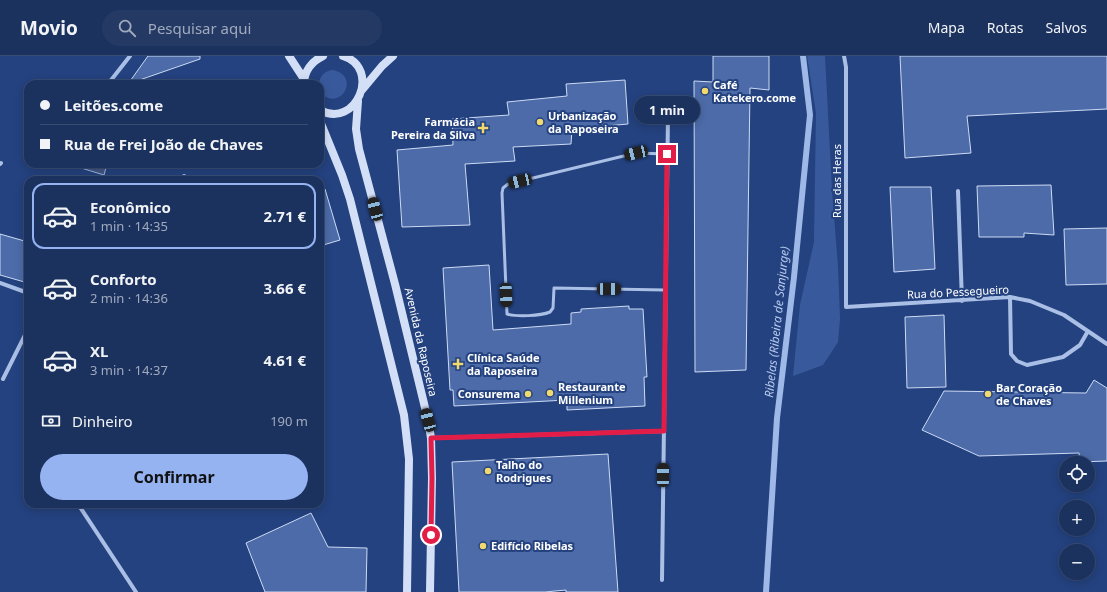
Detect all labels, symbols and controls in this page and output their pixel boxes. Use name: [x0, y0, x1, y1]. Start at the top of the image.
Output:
search box: [102, 10, 382, 46]
text: Movio: [20, 15, 78, 41]
icon: search: [116, 17, 138, 39]
text: Pesquisar aqui: [148, 18, 251, 38]
text: Mapa: [928, 18, 965, 37]
text: Rotas: [987, 18, 1024, 37]
text: Salvos: [1046, 18, 1087, 37]
place label: Café Katekero.come: [713, 77, 797, 105]
marker: Café Katekero.come: [700, 86, 710, 96]
text: Leitões.come: [64, 95, 163, 115]
callout: 1 min: [634, 96, 700, 124]
text: 1 min: [649, 101, 685, 119]
place label: Urbanização da Raposeira: [548, 108, 619, 136]
place label: Farmácia Pereira da Silva: [391, 114, 475, 142]
marker: Urbanização da Raposeira: [535, 117, 545, 127]
marker: Farmácia Pereira da Silva: [478, 123, 488, 133]
text: Rua de Frei João de Chaves: [64, 134, 263, 154]
car: [623, 144, 649, 162]
street label: Rua das Heras: [829, 144, 844, 218]
route end: [658, 145, 676, 163]
car: [507, 172, 533, 190]
car: [366, 196, 384, 222]
text: Econômico: [90, 197, 171, 217]
icon: car: [42, 198, 78, 234]
text: 2.71 €: [264, 206, 306, 226]
text: 1 min · 14:35: [90, 217, 168, 235]
water label: Ribelas (Ribeira de Sanjurge): [760, 245, 793, 398]
text: Conforto: [90, 269, 157, 289]
icon: car: [42, 270, 78, 306]
text: 3.66 €: [264, 278, 306, 298]
street label: Rua do Pessegueiro: [907, 281, 1010, 302]
car: [500, 283, 512, 307]
car: [597, 283, 621, 295]
street label: Avenida da Raposeira: [402, 286, 441, 398]
text: 2 min · 14:36: [90, 289, 168, 307]
text: XL: [90, 341, 108, 361]
icon: car: [42, 342, 78, 378]
text: 4.61 €: [264, 350, 306, 370]
place label: Clínica Saúde da Raposeira: [467, 350, 540, 378]
marker: Clínica Saúde da Raposeira: [452, 358, 464, 370]
text: 3 min · 14:37: [90, 361, 168, 379]
place label: Restaurante Millenium: [558, 379, 626, 407]
place label: Bar Coração de Chaves: [996, 380, 1062, 408]
place label: Consurema: [458, 386, 520, 401]
marker: Restaurante Millenium: [545, 388, 555, 398]
marker: Consurema: [523, 389, 533, 399]
marker: Bar Coração de Chaves: [983, 389, 993, 399]
car: [419, 407, 437, 433]
icon: cash: [40, 410, 62, 432]
text: Dinheiro: [72, 411, 133, 431]
text: 190 m: [270, 412, 308, 430]
button: Confirmar: [40, 454, 308, 500]
map controls: [1059, 456, 1095, 580]
button: locate: [1059, 456, 1095, 492]
place label: Talho do Rodrigues: [496, 457, 552, 485]
car: [657, 463, 669, 487]
marker: Talho do Rodrigues: [483, 466, 493, 476]
button: +: [1059, 500, 1095, 536]
route start: [422, 526, 440, 544]
place label: Edifício Ribelas: [491, 538, 574, 553]
marker: Edifício Ribelas: [478, 541, 488, 551]
button: −: [1059, 544, 1095, 580]

